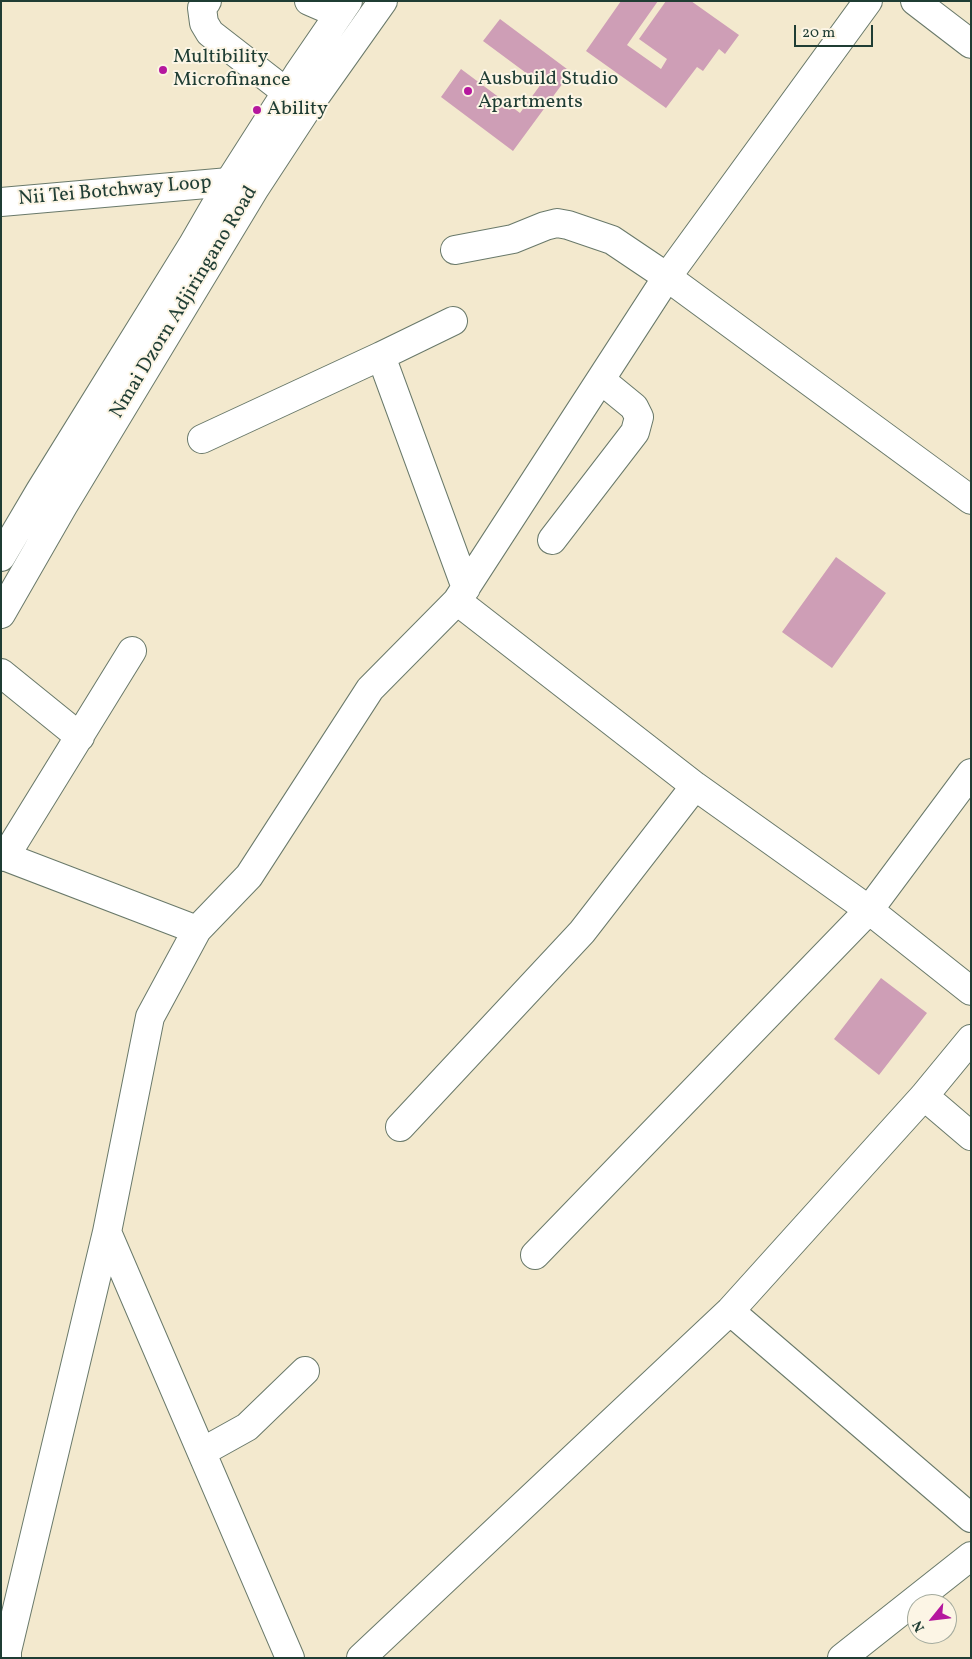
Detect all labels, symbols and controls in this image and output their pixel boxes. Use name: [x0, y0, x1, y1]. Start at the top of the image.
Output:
scale bar: [797, 15, 876, 47]
text: 20 m: [802, 23, 835, 44]
place label: Multibility Microfinance: [173, 46, 290, 93]
marker: Multibility Microfinance: [157, 64, 169, 76]
place label: Ausbuild Studio Apartments: [478, 68, 618, 115]
marker: Ausbuild Studio Apartments: [462, 85, 474, 97]
place label: Ability: [267, 98, 328, 122]
marker: Ability: [251, 104, 263, 116]
street label: Nii Tei Botchway Loop: [17, 172, 213, 212]
street label: Nmai Dzorn Adjiringano Road: [106, 182, 264, 424]
north arrow: [907, 1594, 957, 1644]
text: N: [909, 1617, 930, 1635]

